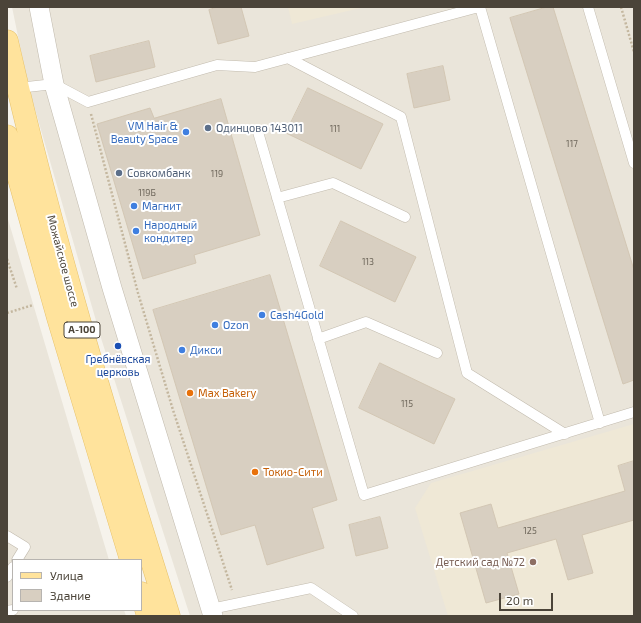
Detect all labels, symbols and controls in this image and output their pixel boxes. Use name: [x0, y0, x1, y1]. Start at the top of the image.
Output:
place label: VM Hair & Beauty Space: [111, 119, 178, 145]
place label: Одинцово 143011: [216, 121, 303, 135]
marker: Одинцово 143011: [203, 123, 213, 133]
house number: 111: [330, 124, 340, 134]
marker: VM Hair & Beauty Space: [181, 127, 191, 137]
house number: 117: [566, 139, 578, 149]
place label: Совкомбанк: [127, 166, 191, 180]
marker: Совкомбанк: [114, 168, 124, 178]
house number: 119: [211, 169, 223, 179]
house number: 119Б: [138, 188, 156, 198]
place label: Магнит: [142, 199, 181, 213]
marker: Магнит: [129, 201, 139, 211]
street label: Можайское шоссе: [44, 214, 82, 308]
place label: Народный кондитер: [144, 218, 197, 244]
marker: Народный кондитер: [131, 226, 141, 236]
house number: 113: [362, 257, 374, 267]
place label: Cash4Gold: [270, 308, 324, 322]
marker: Cash4Gold: [257, 310, 267, 320]
place label: Ozon: [223, 318, 249, 332]
marker: Ozon: [210, 320, 220, 330]
road number: А-100: [64, 322, 100, 338]
marker: Гребнёвская церковь: [113, 341, 123, 351]
place label: Дикси: [190, 343, 222, 357]
marker: Дикси: [177, 345, 187, 355]
place label: Гребнёвская церковь: [85, 352, 151, 378]
place label: Max Bakery: [198, 386, 256, 400]
marker: Max Bakery: [185, 388, 195, 398]
house number: 115: [401, 399, 413, 409]
place label: Токио-Сити: [263, 465, 323, 479]
marker: Токио-Сити: [250, 467, 260, 477]
house number: 125: [523, 526, 537, 536]
place label: Детский сад №72: [436, 555, 525, 569]
marker: Детский сад №72: [528, 557, 538, 567]
legend: [12, 559, 142, 611]
text: Улица: [50, 568, 83, 582]
scale bar: [501, 585, 555, 611]
text: Здание: [50, 588, 91, 602]
text: 20 m: [506, 593, 533, 607]

